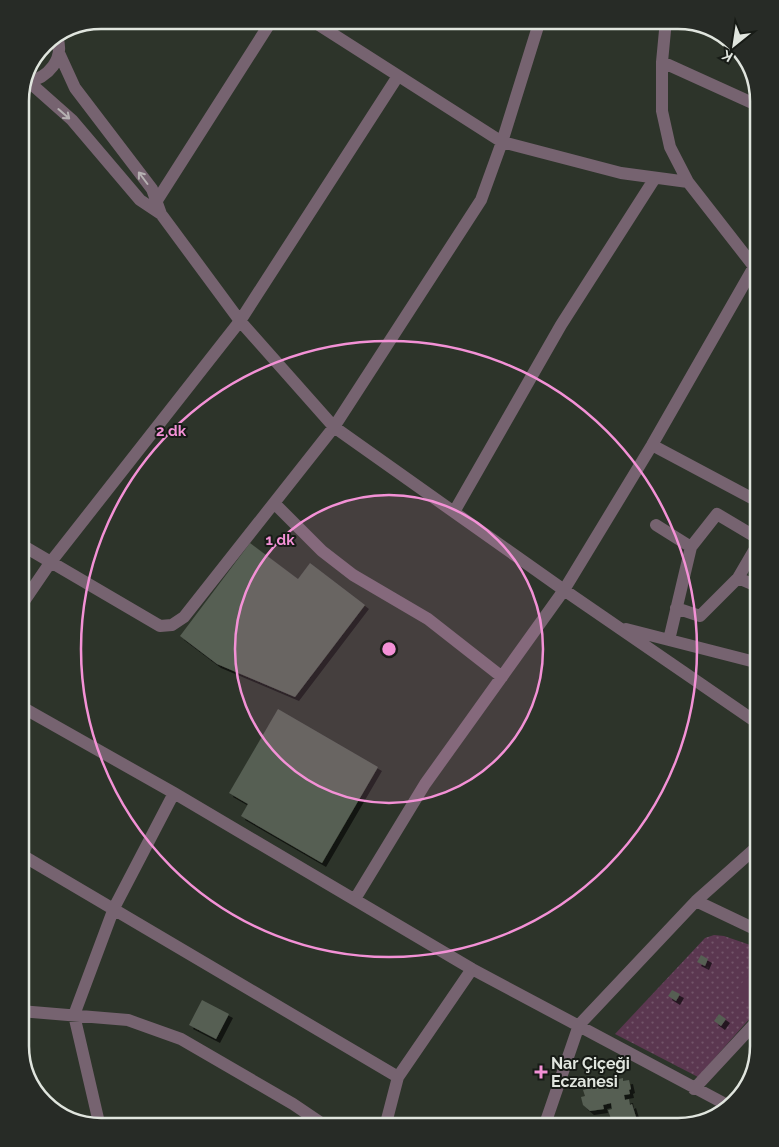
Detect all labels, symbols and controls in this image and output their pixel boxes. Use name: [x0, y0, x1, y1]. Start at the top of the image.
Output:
north arrow: [709, 20, 759, 70]
text: K: [719, 47, 736, 66]
one-way arrow: [58, 108, 71, 119]
one-way arrow: [138, 172, 149, 185]
text: 2 dk: [156, 422, 187, 440]
text: 1 dk: [265, 531, 295, 549]
centre of rings: [380, 640, 398, 658]
place label: Nar Çiçeği Eczanesi: [551, 1054, 630, 1091]
marker: Nar Çiçeği Eczanesi: [535, 1066, 547, 1078]

